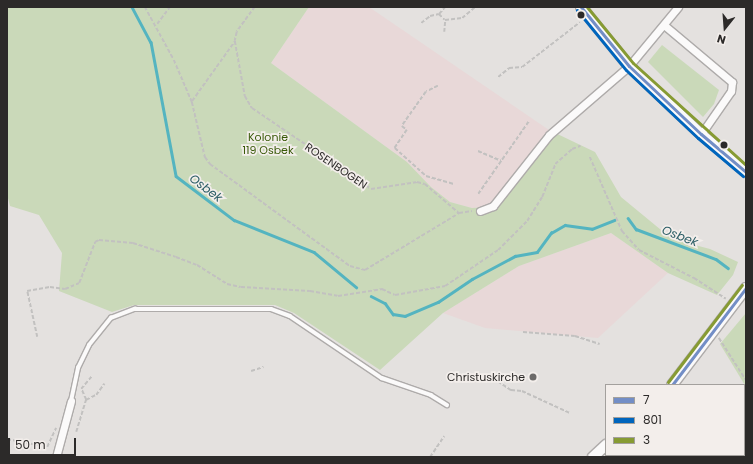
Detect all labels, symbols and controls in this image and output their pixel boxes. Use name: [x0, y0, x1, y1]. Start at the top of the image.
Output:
north arrow: [705, 8, 745, 48]
unlabelled marker: [576, 10, 586, 20]
text: N: [715, 31, 728, 48]
park label: Kolonie 119 Osbek: [242, 131, 294, 157]
street label: ROSENBOGEN: [302, 140, 370, 192]
unlabelled marker: [719, 140, 729, 150]
water label: Osbek: [187, 171, 225, 205]
water label: Osbek: [660, 223, 700, 249]
place label: Christuskirche: [447, 370, 525, 384]
marker: Christuskirche: [528, 372, 538, 382]
legend: [605, 384, 745, 456]
text: 7: [643, 391, 650, 408]
text: 801: [643, 411, 662, 428]
scale bar: [10, 430, 78, 456]
text: 3: [643, 431, 650, 448]
text: 50 m: [15, 436, 46, 453]

